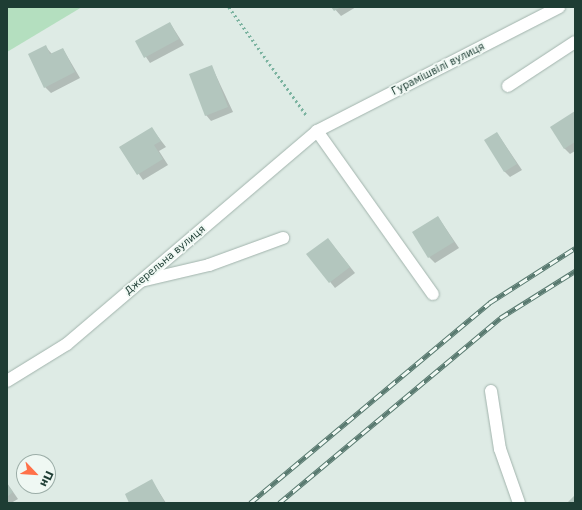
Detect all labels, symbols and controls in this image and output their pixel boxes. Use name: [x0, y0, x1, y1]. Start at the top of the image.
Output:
street label: Гурамішвілі вулиця: [390, 40, 486, 98]
street label: Джерельна вулиця: [122, 223, 208, 297]
north arrow: [16, 454, 56, 494]
text: Пн: [37, 468, 56, 489]

